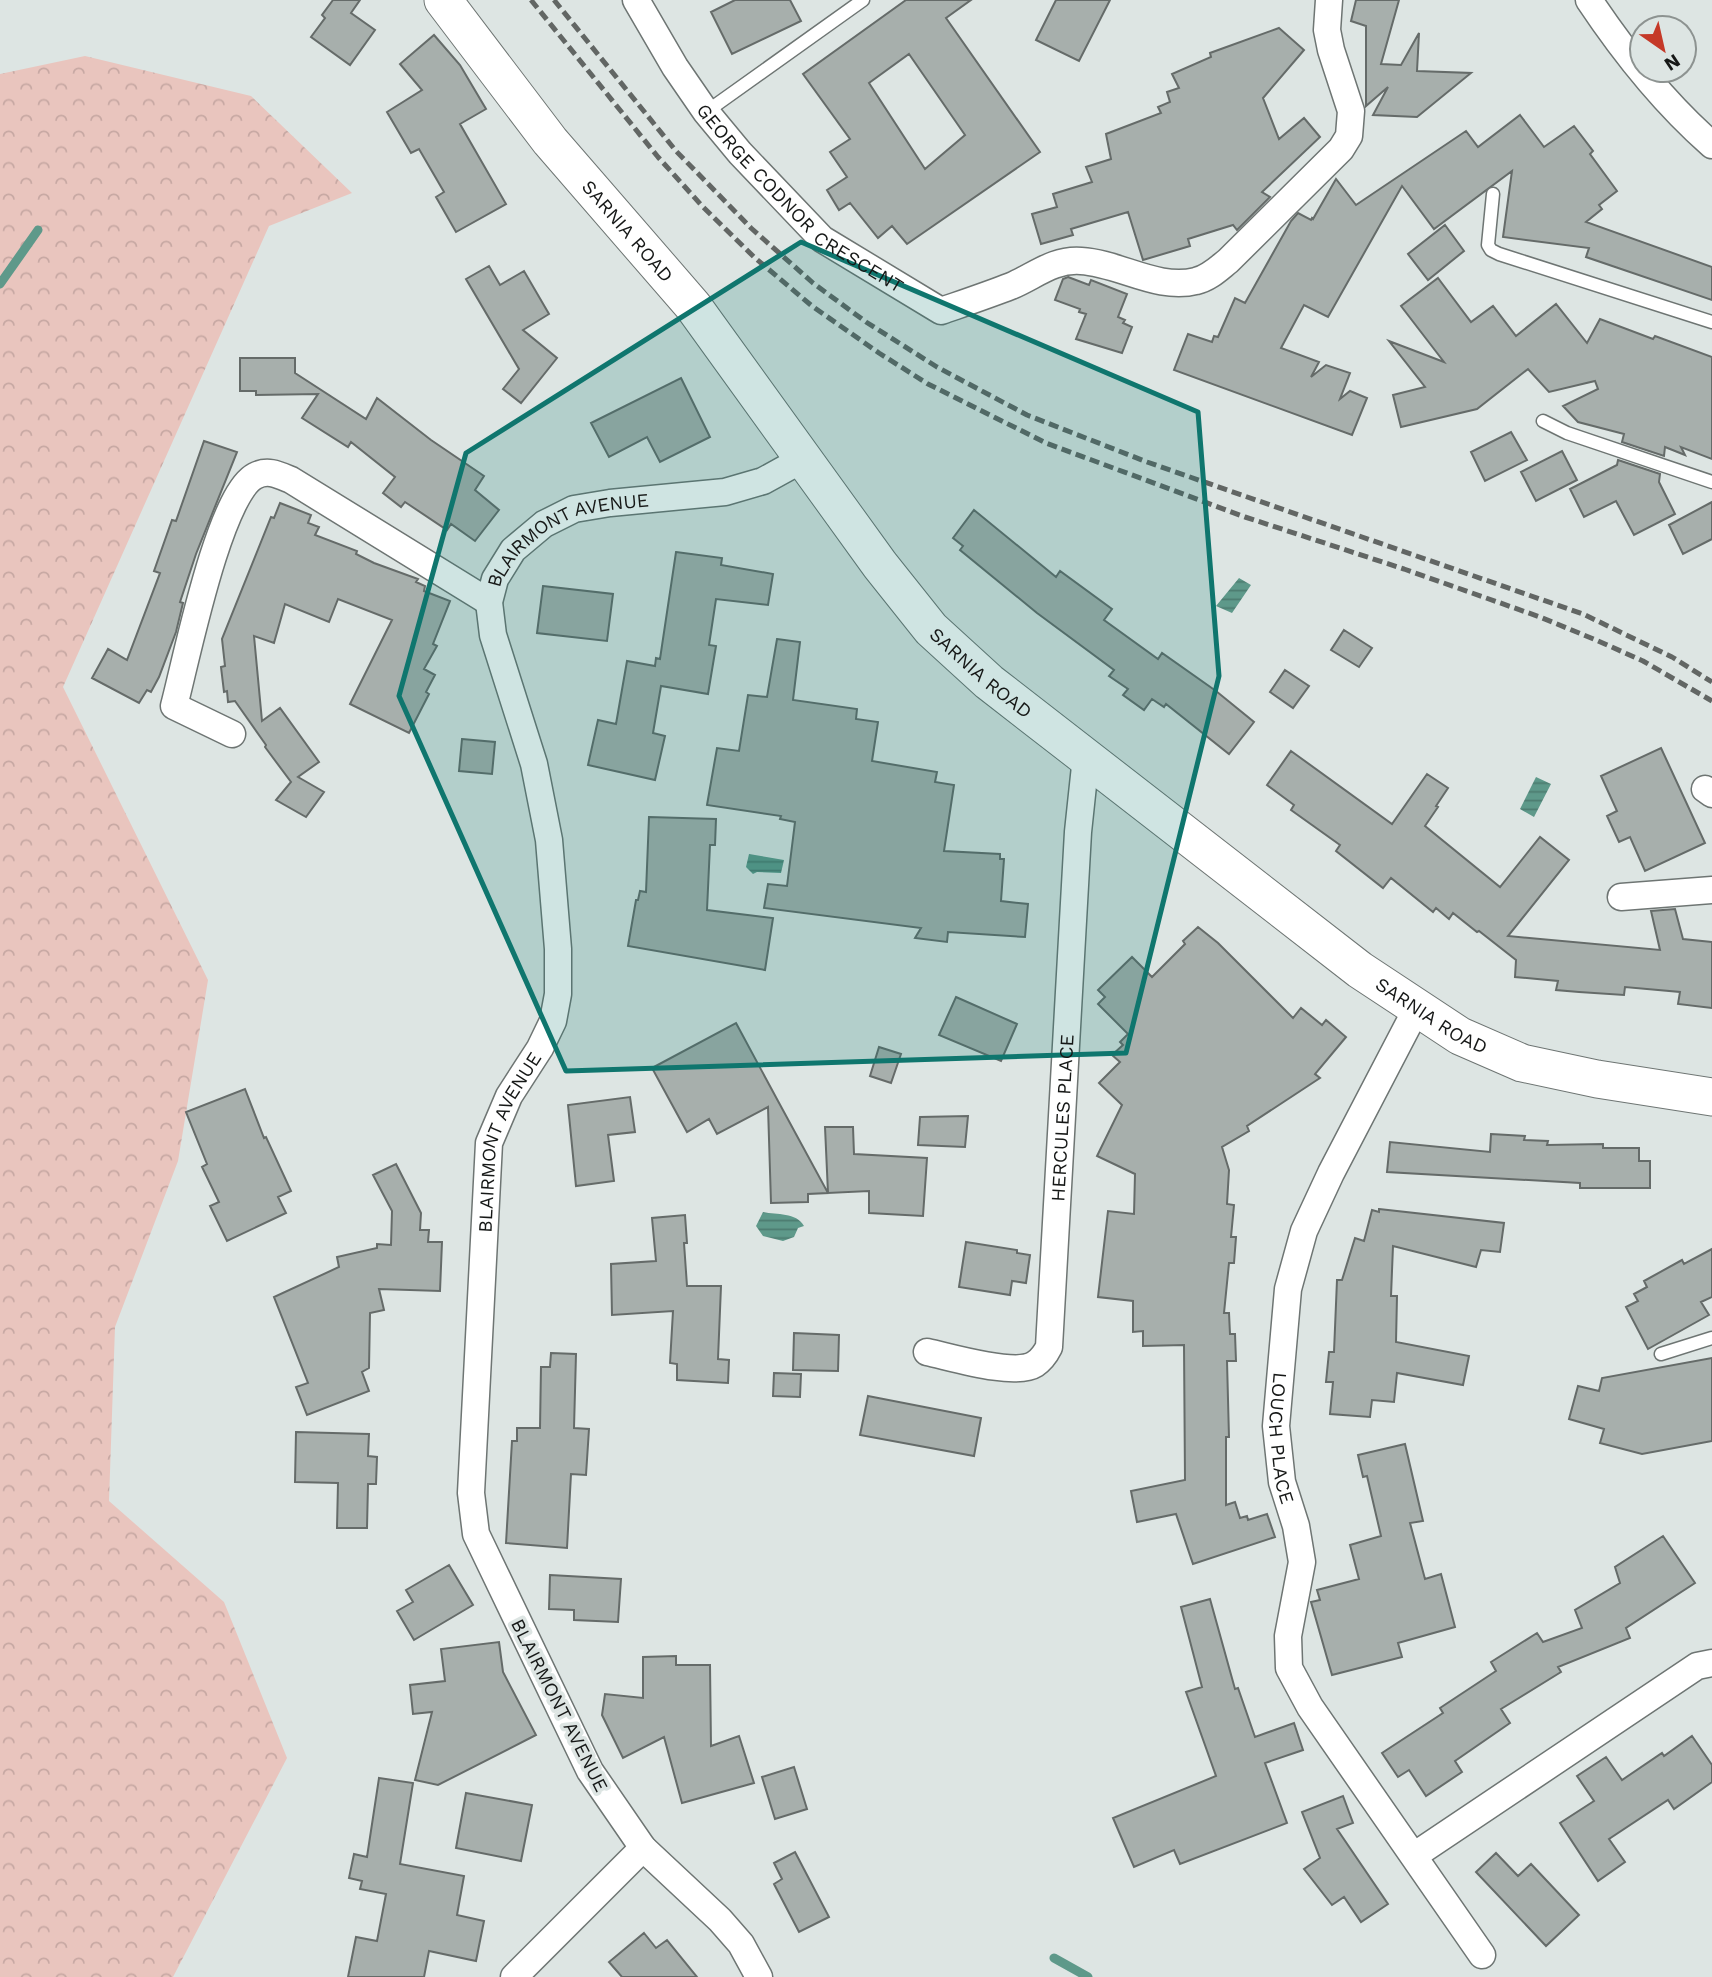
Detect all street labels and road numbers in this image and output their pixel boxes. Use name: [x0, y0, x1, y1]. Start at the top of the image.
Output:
street label: GEORGE CODNOR CRESCENT: [692, 99, 908, 298]
street label: SARNIA ROAD: [577, 175, 678, 287]
street label: BLAIRMONT AVENUE: [482, 488, 650, 589]
street label: SARNIA ROAD: [925, 623, 1037, 723]
street label: SARNIA ROAD: [1371, 973, 1491, 1059]
street label: HERCULES PLACE: [1046, 1034, 1079, 1202]
street label: BLAIRMONT AVENUE: [473, 1048, 546, 1233]
street label: LOUCH PLACE: [1264, 1371, 1299, 1507]
street label: BLAIRMONT AVENUE: [506, 1615, 613, 1796]

